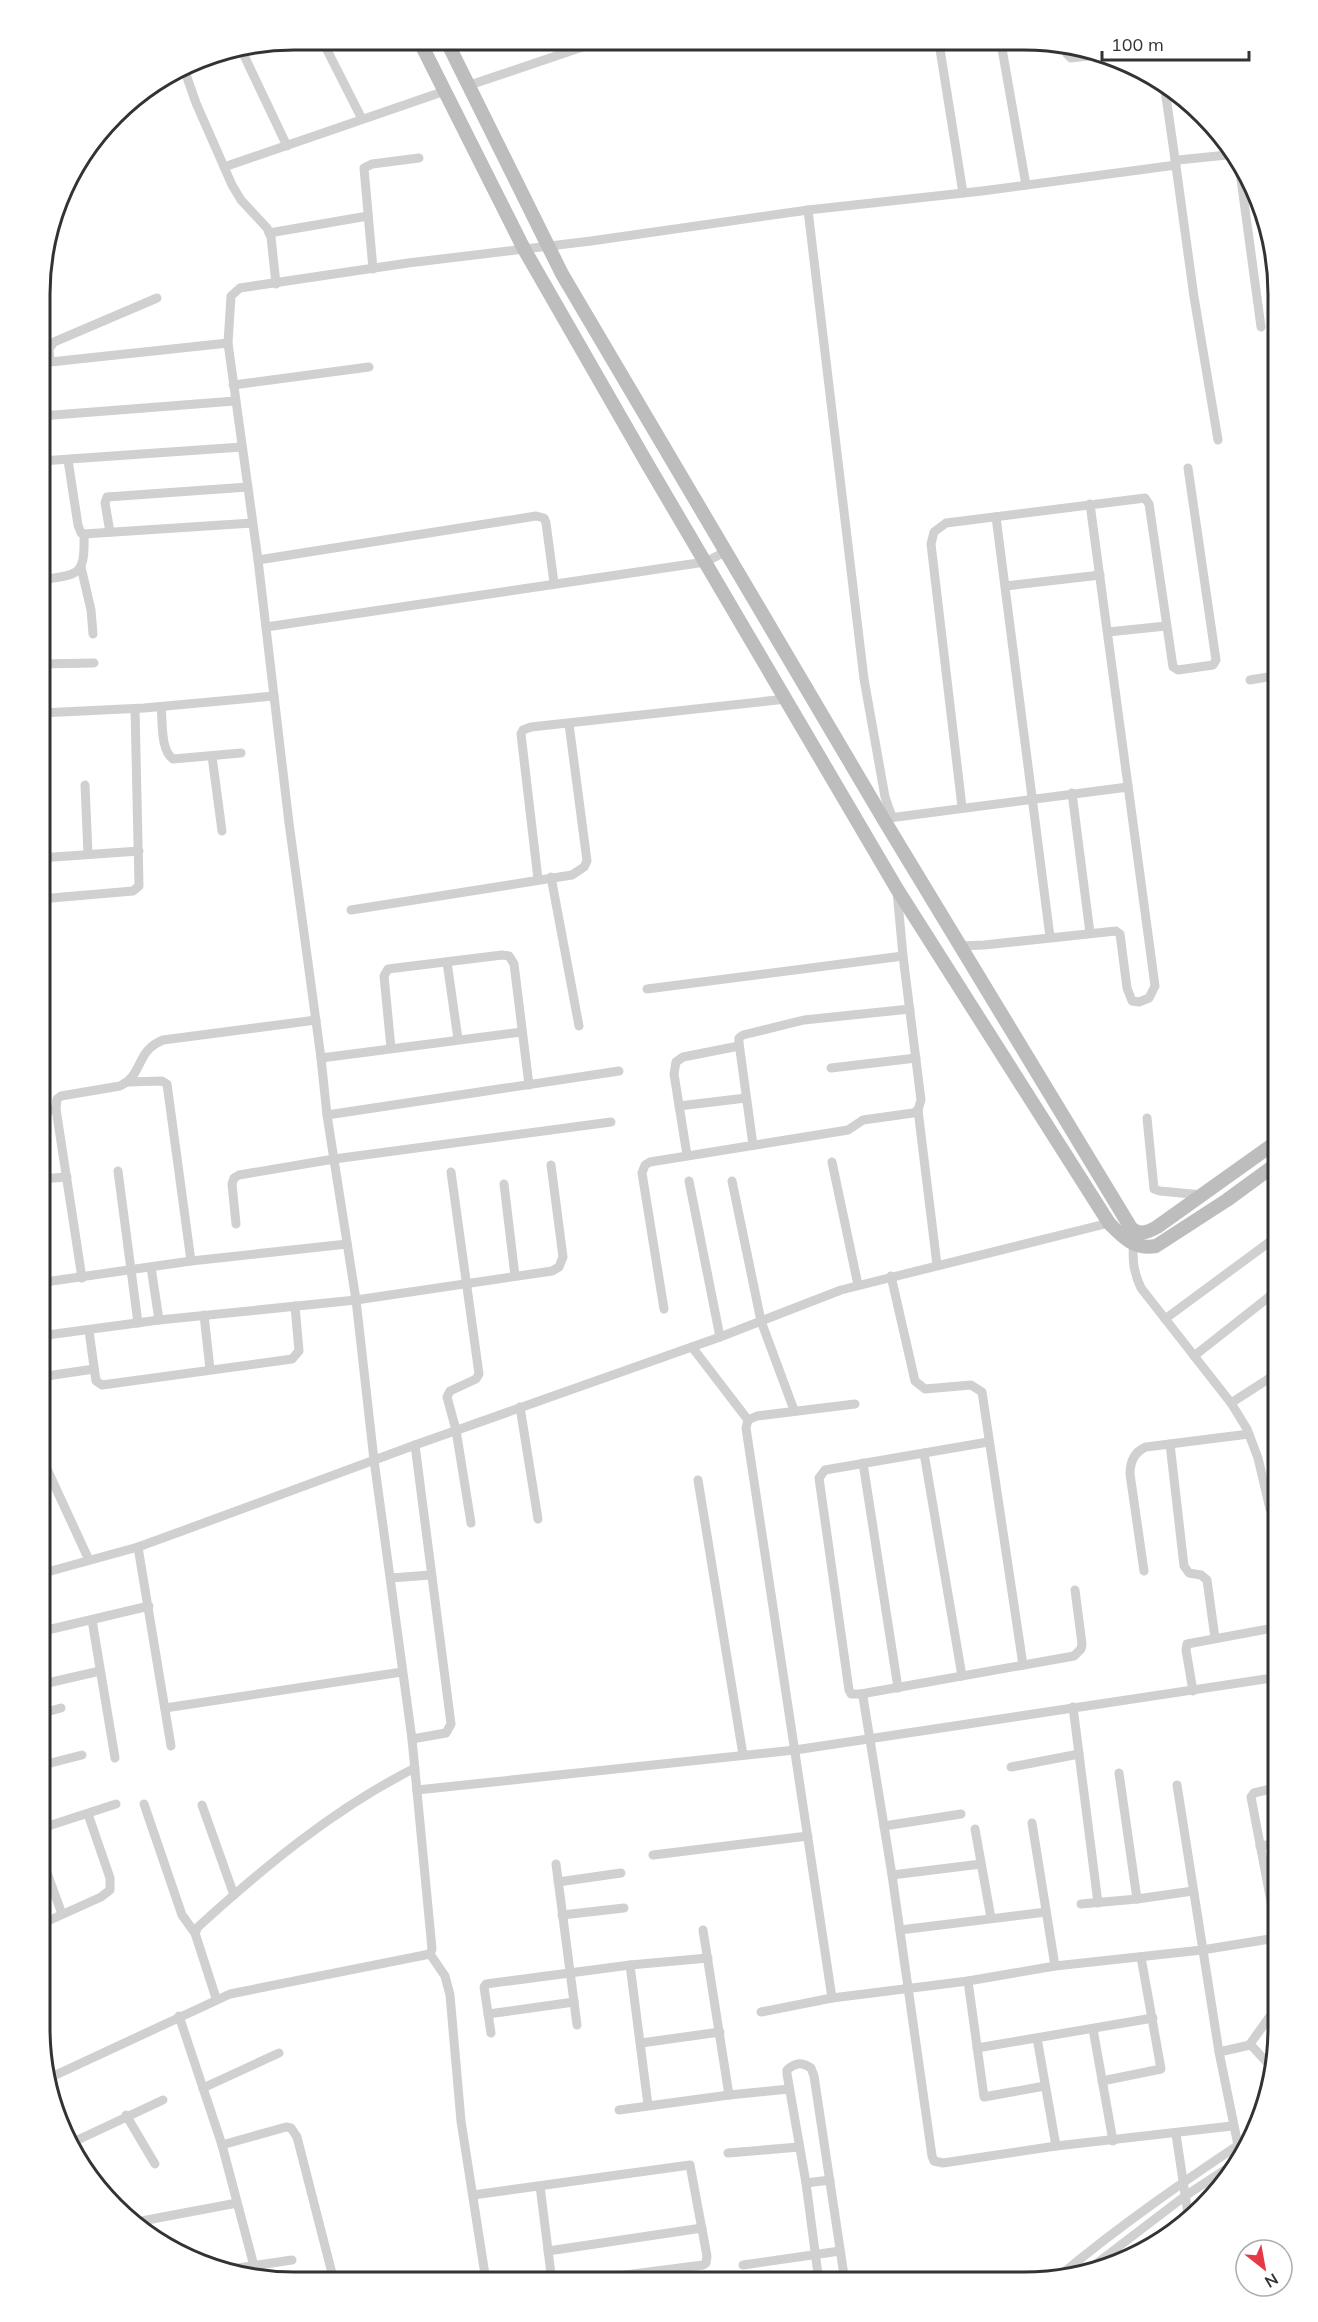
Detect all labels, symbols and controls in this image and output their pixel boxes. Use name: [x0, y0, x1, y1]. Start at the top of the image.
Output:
scale bar: [1102, 24, 1249, 62]
text: 100 m: [1111, 33, 1164, 56]
north arrow: [1234, 2238, 1294, 2298]
text: N: [1261, 2269, 1282, 2293]

